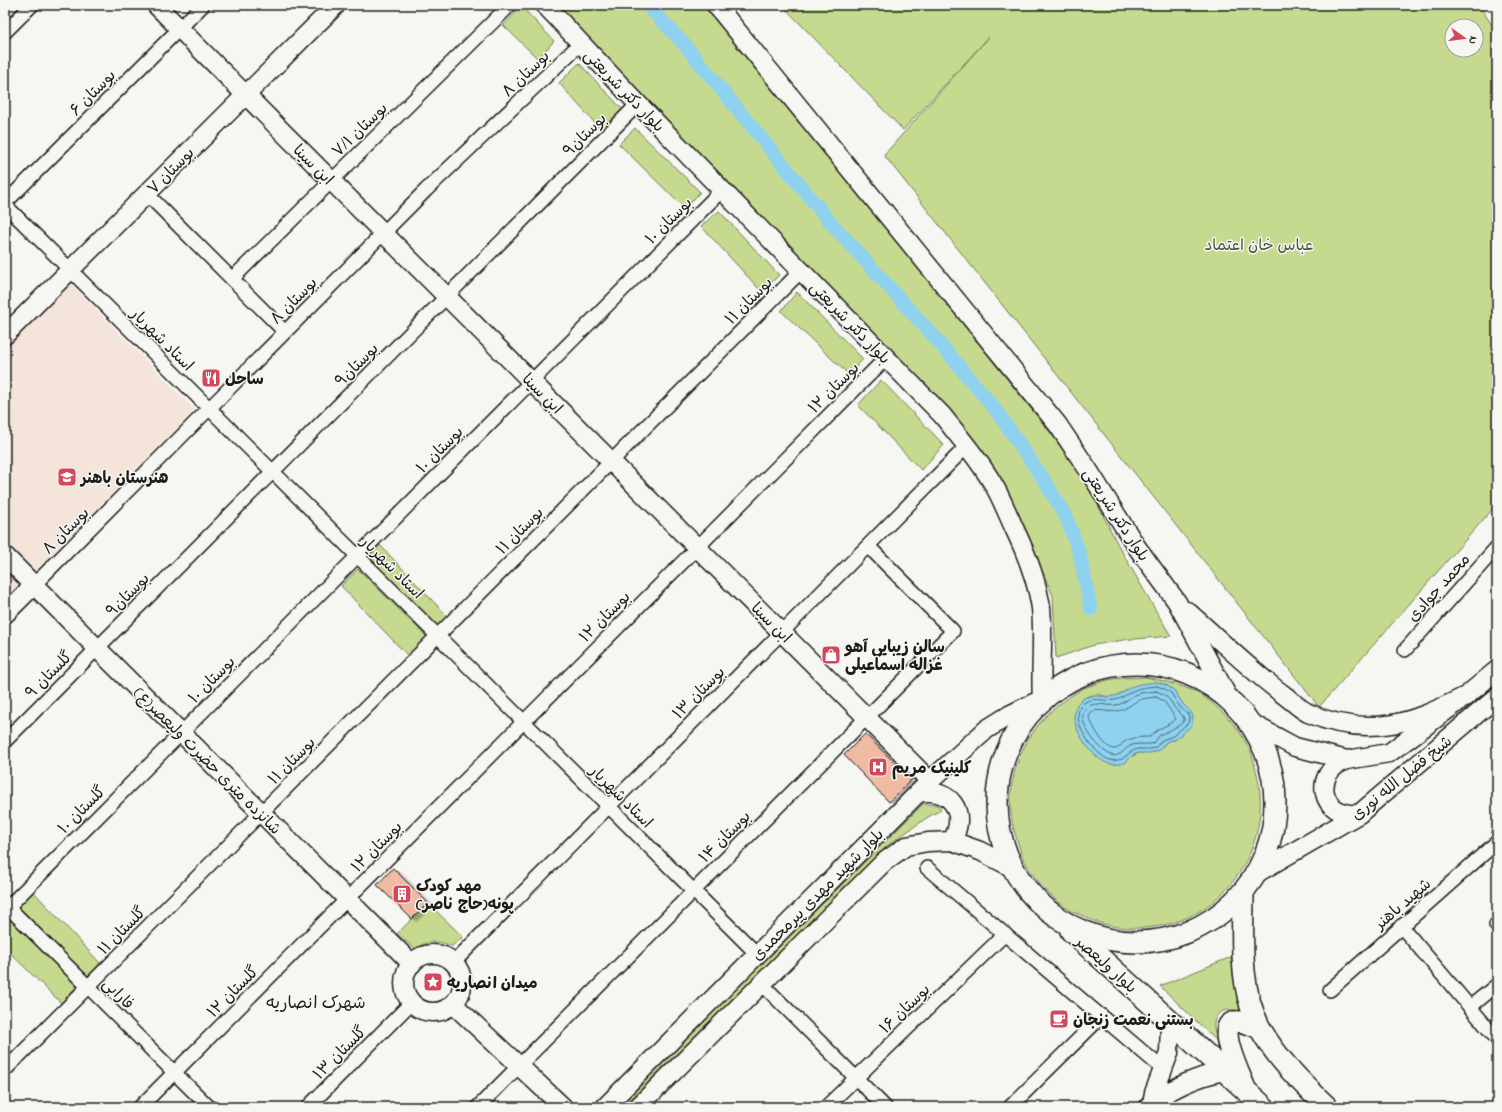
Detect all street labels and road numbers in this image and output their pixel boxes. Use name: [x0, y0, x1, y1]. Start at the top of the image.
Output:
street label: بلوار دکتر شریعتی: [578, 44, 670, 138]
street label: بوستان ۸: [497, 45, 556, 104]
street label: بوستان ۶: [65, 65, 122, 122]
street label: بوستان ۷/۱: [327, 98, 394, 163]
street label: بوستان۹: [558, 108, 613, 163]
street label: ابن سینا: [287, 139, 339, 191]
street label: بوستان ۷: [142, 142, 201, 201]
street label: بوستان ۱۰: [640, 192, 699, 251]
street label: بوستان ۸: [265, 272, 324, 331]
street label: بوستان ۱۱: [720, 272, 779, 331]
street label: بلوار دکتر شریعتی: [804, 276, 896, 370]
street label: استاد شهریار: [123, 302, 199, 378]
street label: بوستان۹: [330, 338, 385, 393]
street label: بوستان ۱۲: [803, 357, 866, 420]
street label: ابن سینا: [516, 368, 568, 420]
street label: بوستان ۱۰: [411, 421, 470, 480]
street label: بلوار دکتر شریعتی: [1076, 463, 1155, 567]
street label: بوستان ۸: [37, 502, 96, 561]
street label: بوستان ۱۱: [491, 502, 550, 561]
street label: استاد شهریار: [353, 530, 429, 606]
street label: محمد جوادی: [1402, 549, 1477, 628]
street label: بوستان۹: [101, 568, 156, 623]
street label: بوستان ۱۲: [574, 586, 637, 649]
street label: ابن سینا: [745, 597, 797, 649]
street label: گلستان ۹: [20, 646, 79, 705]
street label: بوستان ۱۰: [183, 651, 242, 710]
street label: بوستان ۱۳: [667, 661, 731, 725]
street label: شانزده متری حضرت ولیعصر(ع): [127, 682, 286, 841]
street label: شیخ فضل الله نوری: [1347, 730, 1458, 827]
street label: بوستان ۱۱: [263, 732, 322, 791]
street label: استاد شهریار: [582, 759, 658, 835]
street label: گلستان ۱۰: [53, 781, 112, 840]
street label: بوستان ۱۴: [694, 806, 757, 869]
street label: بوستان ۱۲: [346, 816, 409, 879]
street label: بلوار شهید مهدی پیرمحمدی: [747, 824, 890, 967]
street label: شهید باهنر: [1368, 873, 1437, 937]
street label: گلستان ۱۱: [93, 901, 152, 961]
street label: بلوار ولیعصر: [1068, 930, 1142, 1000]
street label: گلستان ۱۲: [202, 961, 265, 1024]
street label: فارابی: [96, 973, 139, 1016]
street label: بوستان ۱۶: [874, 979, 936, 1040]
street label: گلستان ۱۳: [308, 1021, 373, 1086]

